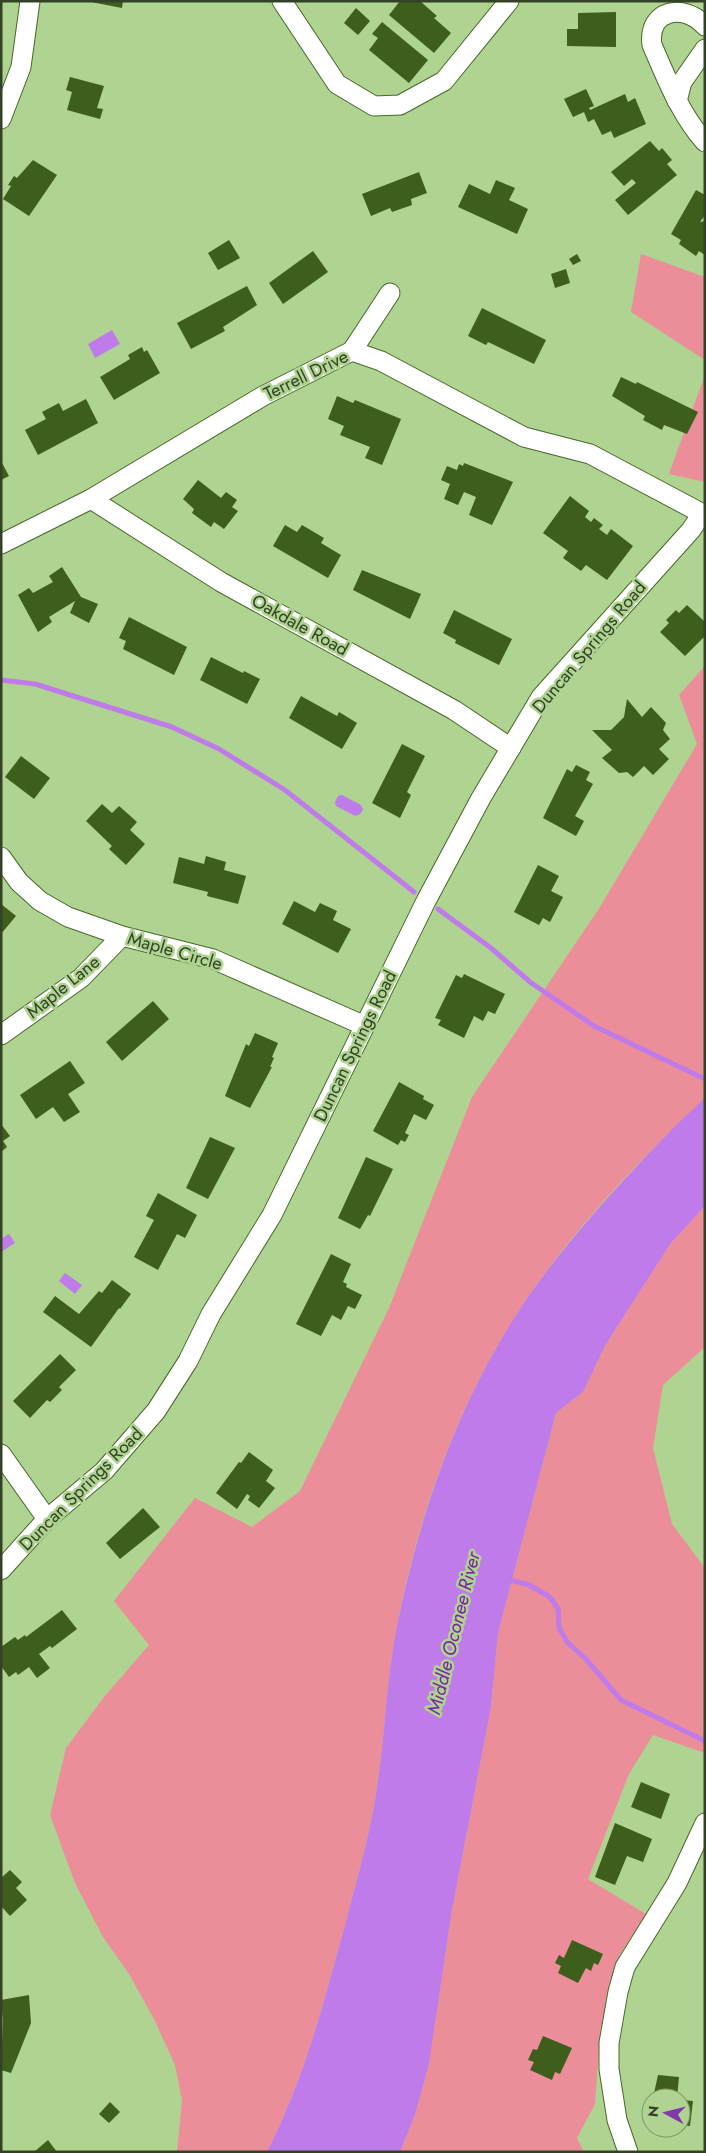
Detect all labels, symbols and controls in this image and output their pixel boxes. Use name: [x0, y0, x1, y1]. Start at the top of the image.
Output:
street label: Terrell Drive: [259, 343, 353, 407]
street label: Duncan Springs Road: [526, 575, 652, 719]
street label: Oakdale Road: [247, 588, 353, 662]
street label: Maple Circle: [125, 925, 225, 977]
street label: Maple Lane: [21, 949, 105, 1025]
street label: Duncan Springs Road: [307, 966, 403, 1126]
street label: Duncan Springs Road: [13, 1421, 149, 1557]
water label: Middle Oconee River: [420, 1547, 487, 1717]
north arrow: [641, 2088, 691, 2138]
text: N: [642, 2105, 664, 2118]

